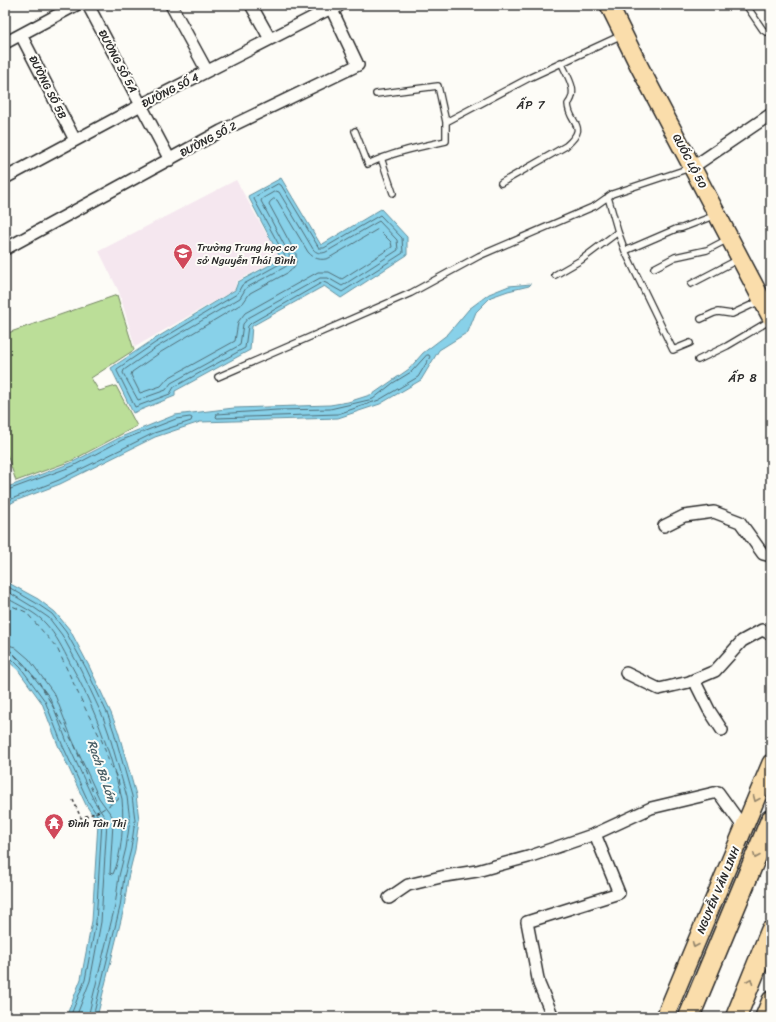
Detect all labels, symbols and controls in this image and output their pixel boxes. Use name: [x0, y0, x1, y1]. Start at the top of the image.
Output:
street label: ĐƯỜNG SỐ 5A: [93, 26, 142, 96]
street label: ĐƯỜNG SỐ 5B: [23, 52, 72, 122]
street label: ĐƯỜNG SỐ 4: [138, 68, 202, 113]
district label: ẤP 7: [515, 94, 546, 116]
street label: ĐƯỜNG SỐ 2: [176, 116, 241, 162]
street label: QUỐC LỘ 50: [667, 130, 712, 192]
place label: Trường Trung học cơ sở Nguyễn Thái Bình: [196, 238, 298, 270]
school or university icon: Trường Trung học cơ sở Nguyễn Thái Bình: [172, 242, 194, 270]
district label: ẤP 8: [727, 367, 758, 389]
water label: Rạch Bà Lớn: [81, 737, 123, 807]
one-way arrow: [753, 795, 761, 802]
temple icon: Đình Tân Thị: [43, 812, 65, 840]
place label: Đình Tân Thị: [68, 814, 127, 833]
street label: NGUYỄN VĂN LINH: [692, 843, 745, 937]
one-way arrow: [753, 852, 761, 860]
one-way arrow: [692, 941, 700, 948]
one-way arrow: [746, 977, 754, 984]

